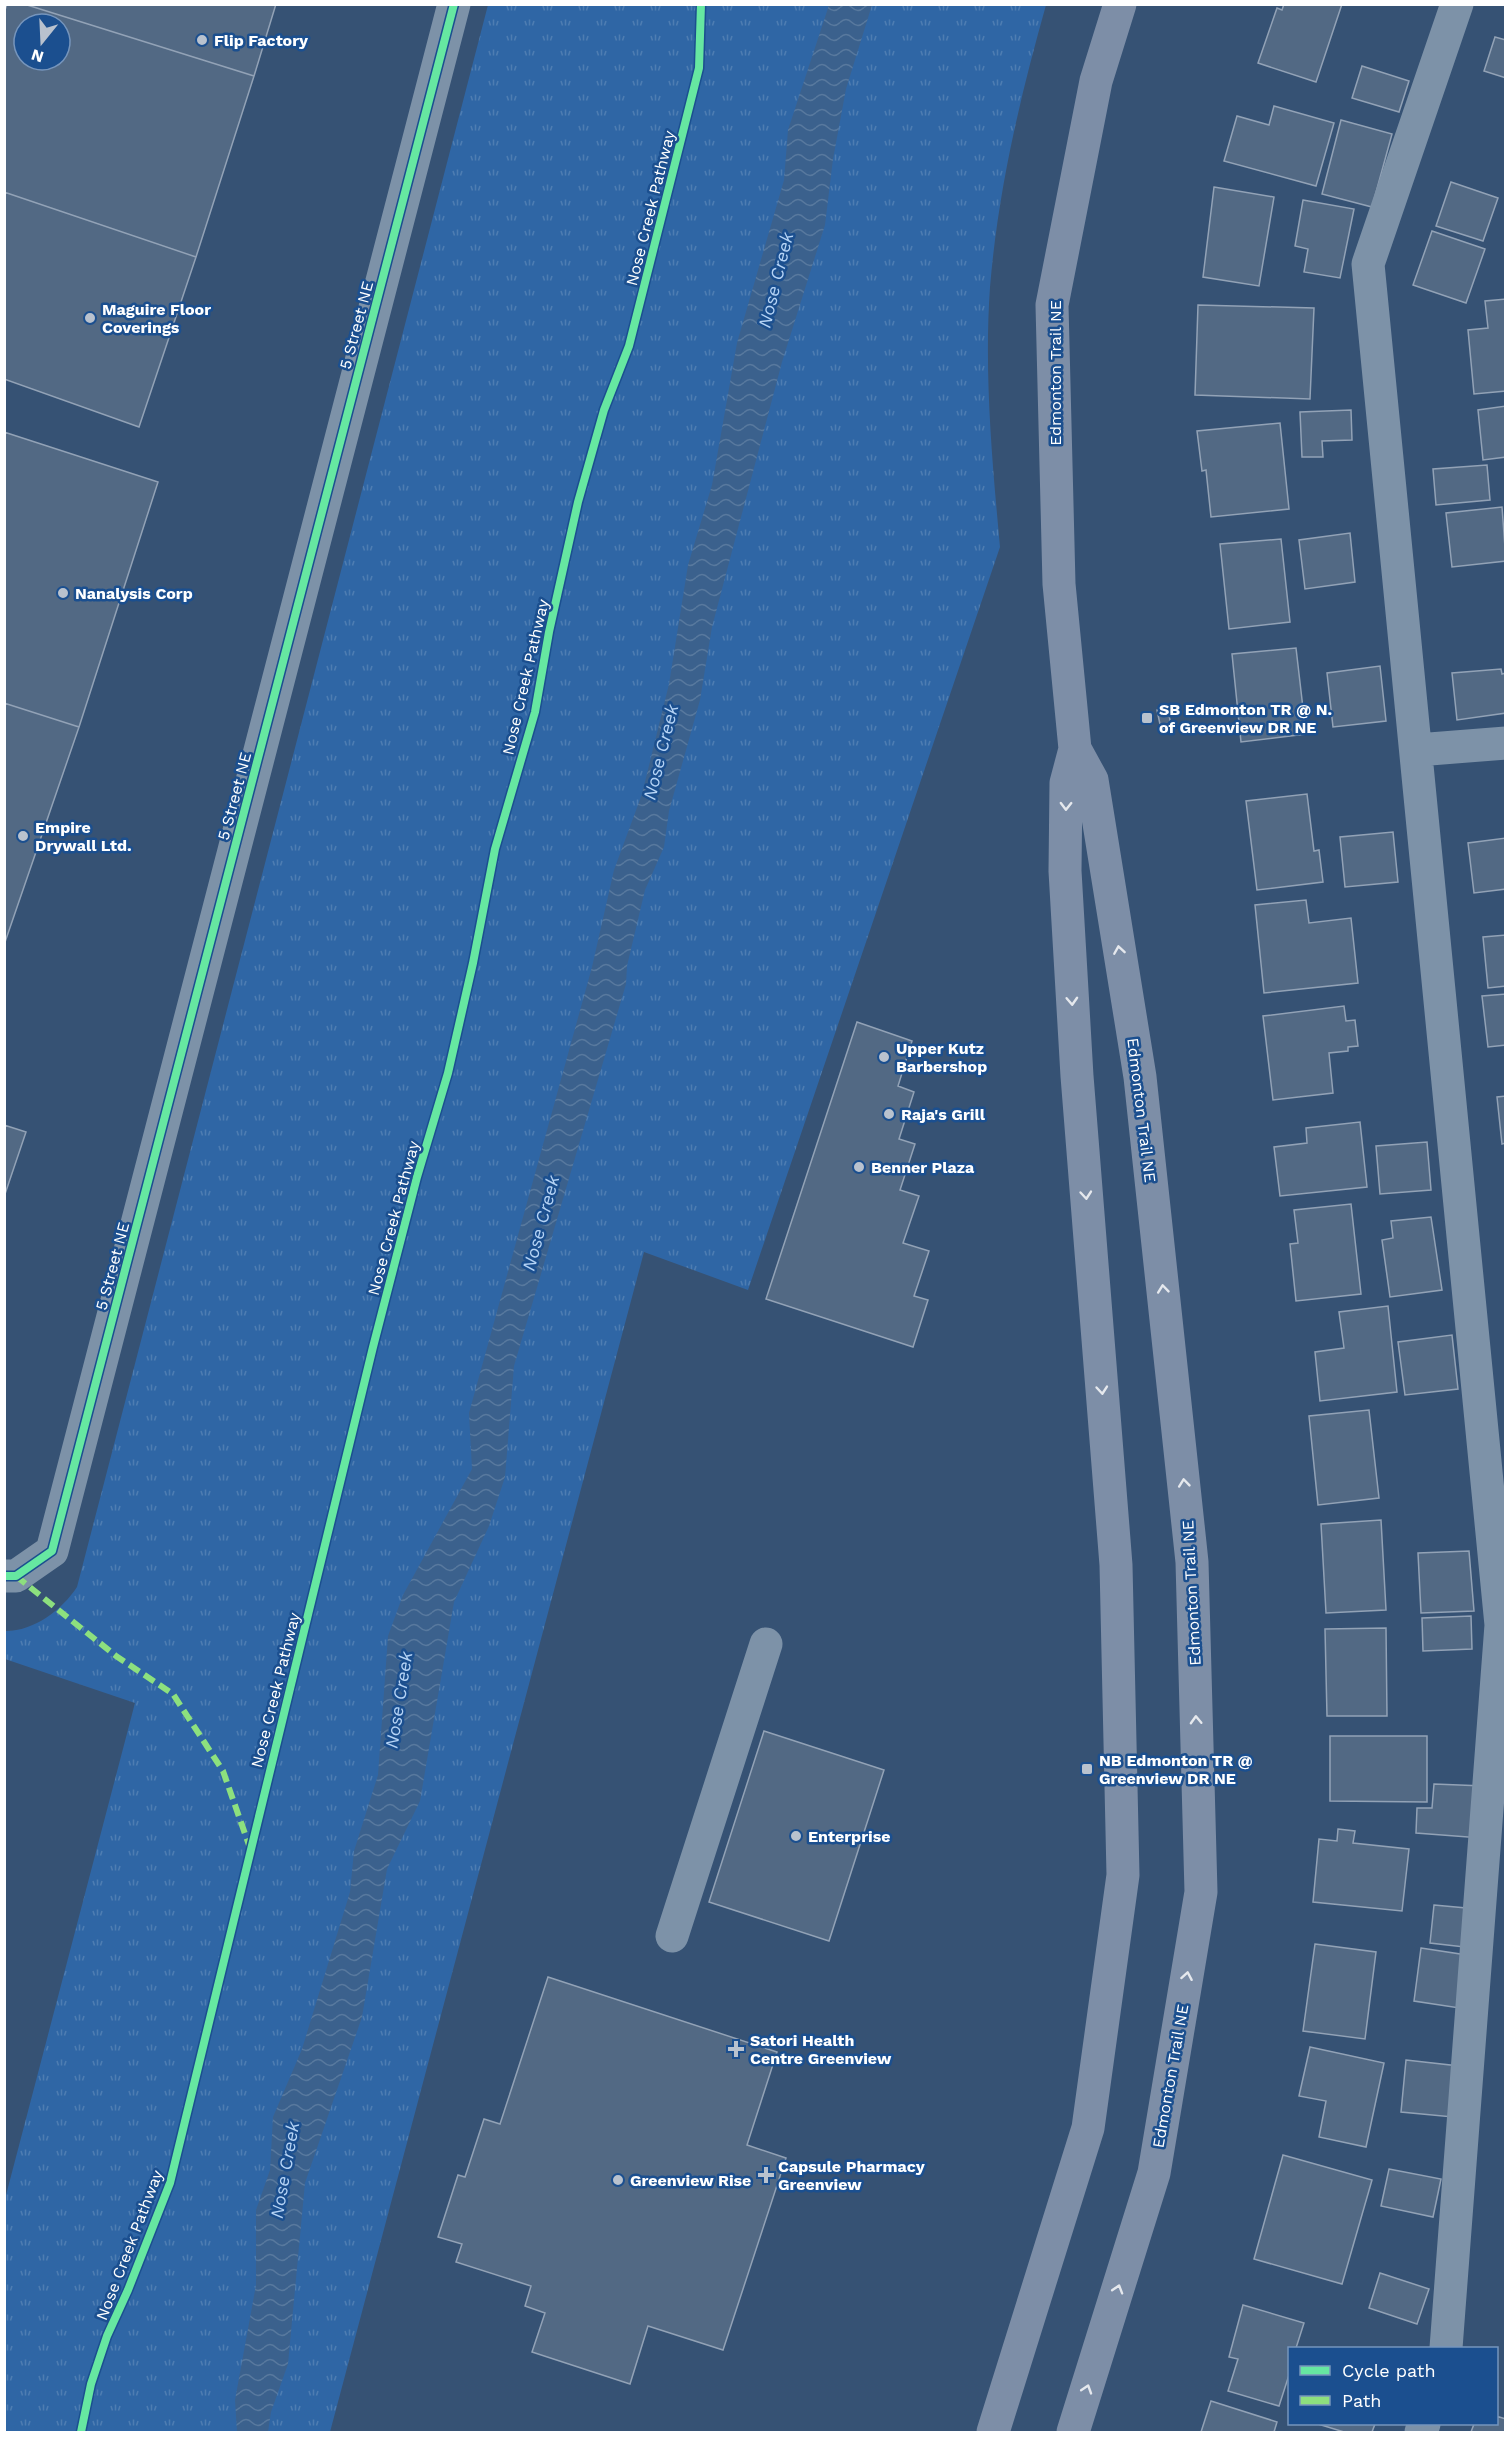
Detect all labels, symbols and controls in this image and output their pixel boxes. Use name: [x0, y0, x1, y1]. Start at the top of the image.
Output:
north arrow: [12, 12, 72, 72]
place label: Flip Factory: [214, 31, 309, 50]
marker: Flip Factory: [195, 33, 209, 47]
text: N: [29, 45, 46, 67]
street label: Nose Creek Pathway: [622, 128, 679, 288]
water label: Nose Creek: [753, 229, 798, 330]
street label: 5 Street NE: [336, 279, 377, 371]
place label: Maguire Floor Coverings: [102, 300, 211, 337]
street label: Edmonton Trail NE: [1046, 300, 1065, 446]
marker: Maguire Floor Coverings: [83, 311, 97, 325]
place label: Nanalysis Corp: [75, 584, 193, 603]
marker: Nanalysis Corp: [56, 586, 70, 600]
street label: Nose Creek Pathway: [498, 597, 553, 757]
place label: SB Edmonton TR @ N. of Greenview DR NE: [1159, 700, 1332, 737]
water label: Nose Creek: [638, 701, 683, 802]
marker: SB Edmonton TR @ N. of Greenview DR NE: [1140, 711, 1154, 725]
street label: 5 Street NE: [214, 750, 255, 842]
one-way arrow: [1060, 802, 1072, 811]
place label: Empire Drywall Ltd.: [35, 818, 132, 855]
marker: Empire Drywall Ltd.: [16, 829, 30, 843]
one-way arrow: [1114, 946, 1126, 955]
one-way arrow: [1066, 996, 1079, 1005]
street label: Edmonton Trail NE: [1123, 1037, 1160, 1184]
place label: Upper Kutz Barbershop: [896, 1039, 987, 1076]
marker: Upper Kutz Barbershop: [877, 1050, 891, 1064]
place label: Raja's Grill: [901, 1105, 986, 1124]
marker: Raja's Grill: [882, 1107, 896, 1121]
street label: Nose Creek Pathway: [364, 1138, 423, 1298]
place label: Benner Plaza: [871, 1158, 975, 1177]
marker: Benner Plaza: [852, 1160, 866, 1174]
water label: Nose Creek: [518, 1172, 564, 1273]
one-way arrow: [1080, 1191, 1093, 1200]
street label: 5 Street NE: [92, 1220, 133, 1312]
one-way arrow: [1157, 1285, 1169, 1294]
one-way arrow: [1095, 1385, 1108, 1394]
one-way arrow: [1178, 1479, 1190, 1488]
street label: Edmonton Trail NE: [1178, 1520, 1205, 1666]
street label: Nose Creek Pathway: [247, 1610, 304, 1770]
water label: Nose Creek: [380, 1649, 417, 1750]
one-way arrow: [1190, 1715, 1203, 1724]
place label: NB Edmonton TR @ Greenview DR NE: [1099, 1751, 1253, 1788]
marker: NB Edmonton TR @ Greenview DR NE: [1080, 1762, 1094, 1776]
place label: Enterprise: [808, 1827, 890, 1846]
marker: Enterprise: [789, 1829, 803, 1843]
one-way arrow: [1180, 1972, 1193, 1982]
street label: Edmonton Trail NE: [1148, 2003, 1193, 2149]
place label: Satori Health Centre Greenview: [750, 2031, 892, 2068]
marker: Satori Health Centre Greenview: [727, 2040, 745, 2058]
water label: Nose Creek: [266, 2119, 304, 2220]
place label: Capsule Pharmacy Greenview: [778, 2157, 926, 2194]
street label: Nose Creek Pathway: [92, 2167, 167, 2323]
marker: Capsule Pharmacy Greenview: [759, 2168, 773, 2182]
place label: Greenview Rise: [630, 2171, 751, 2190]
marker: Greenview Rise: [611, 2173, 625, 2187]
one-way arrow: [1111, 2284, 1124, 2295]
legend: [1288, 2347, 1498, 2425]
text: Cycle path: [1342, 2360, 1436, 2381]
one-way arrow: [1080, 2384, 1093, 2395]
text: Path: [1342, 2390, 1382, 2411]

